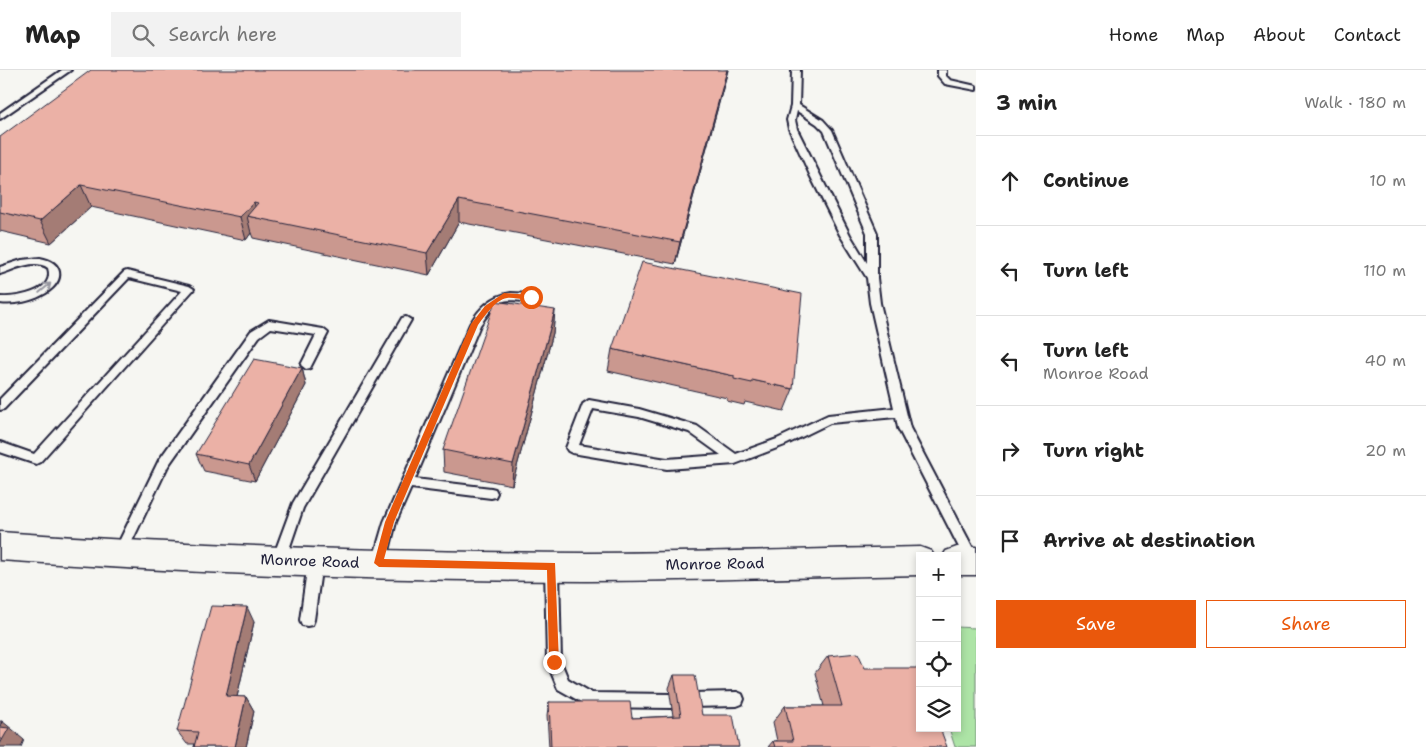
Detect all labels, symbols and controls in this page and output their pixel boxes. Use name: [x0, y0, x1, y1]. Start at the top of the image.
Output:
search box: [111, 12, 461, 57]
text: Map: [25, 19, 81, 51]
icon: search: [129, 21, 157, 49]
text: Search here: [169, 22, 277, 47]
text: Home: [1109, 23, 1158, 47]
text: Map: [1186, 23, 1225, 47]
text: About: [1253, 23, 1306, 47]
text: Contact: [1334, 23, 1401, 47]
text: 3 min: [996, 89, 1057, 117]
text: Walk · 180 m: [1304, 92, 1406, 113]
icon: ahead: [996, 167, 1024, 195]
text: Continue: [1043, 168, 1129, 193]
text: 10 m: [1369, 170, 1406, 191]
icon: left: [996, 257, 1024, 285]
text: Turn left: [1043, 258, 1129, 283]
text: 110 m: [1363, 260, 1406, 281]
one-way arrow: [38, 282, 51, 293]
route start: [520, 286, 543, 309]
text: Turn left: [1043, 338, 1129, 363]
icon: left: [996, 347, 1024, 375]
text: 40 m: [1364, 350, 1406, 371]
text: Monroe Road: [1043, 363, 1149, 384]
icon: right: [996, 437, 1024, 465]
text: Turn right: [1043, 438, 1144, 463]
text: 20 m: [1365, 440, 1406, 461]
icon: arrive: [996, 527, 1024, 555]
text: Arrive at destination: [1043, 528, 1255, 553]
street label: Monroe Road: [260, 549, 360, 573]
map controls: [916, 552, 961, 732]
button: +: [916, 552, 961, 597]
street label: Monroe Road: [665, 553, 765, 575]
button: −: [916, 597, 961, 642]
button: Save: [996, 600, 1196, 648]
button: Share: [1206, 600, 1406, 648]
button: locate: [916, 642, 961, 687]
route end: [543, 651, 566, 674]
button: layers: [916, 687, 961, 732]

